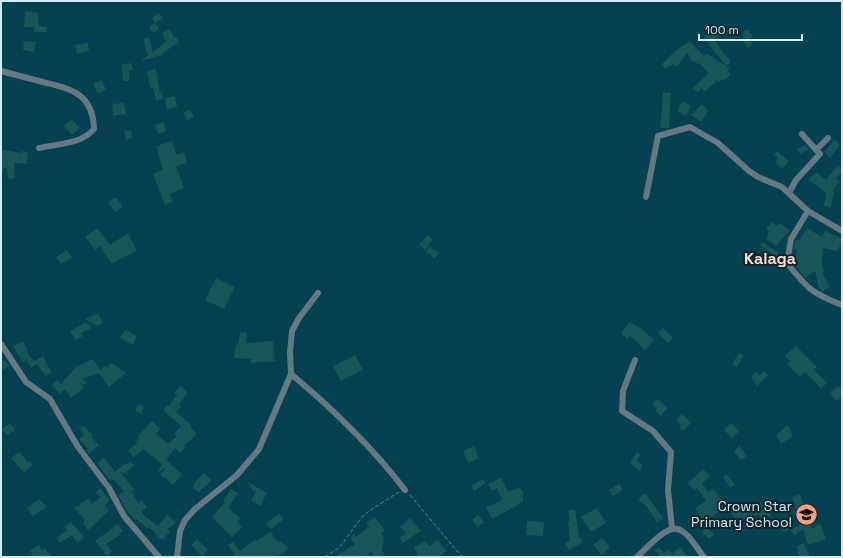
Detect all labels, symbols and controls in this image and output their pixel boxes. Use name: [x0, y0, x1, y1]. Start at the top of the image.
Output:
scale bar: [699, 16, 802, 42]
text: 100 m: [705, 22, 739, 38]
district label: Kalaga: [744, 248, 796, 269]
place label: Crown Star Primary School: [691, 497, 792, 531]
school or university icon: Crown Star Primary School: [794, 501, 820, 527]

